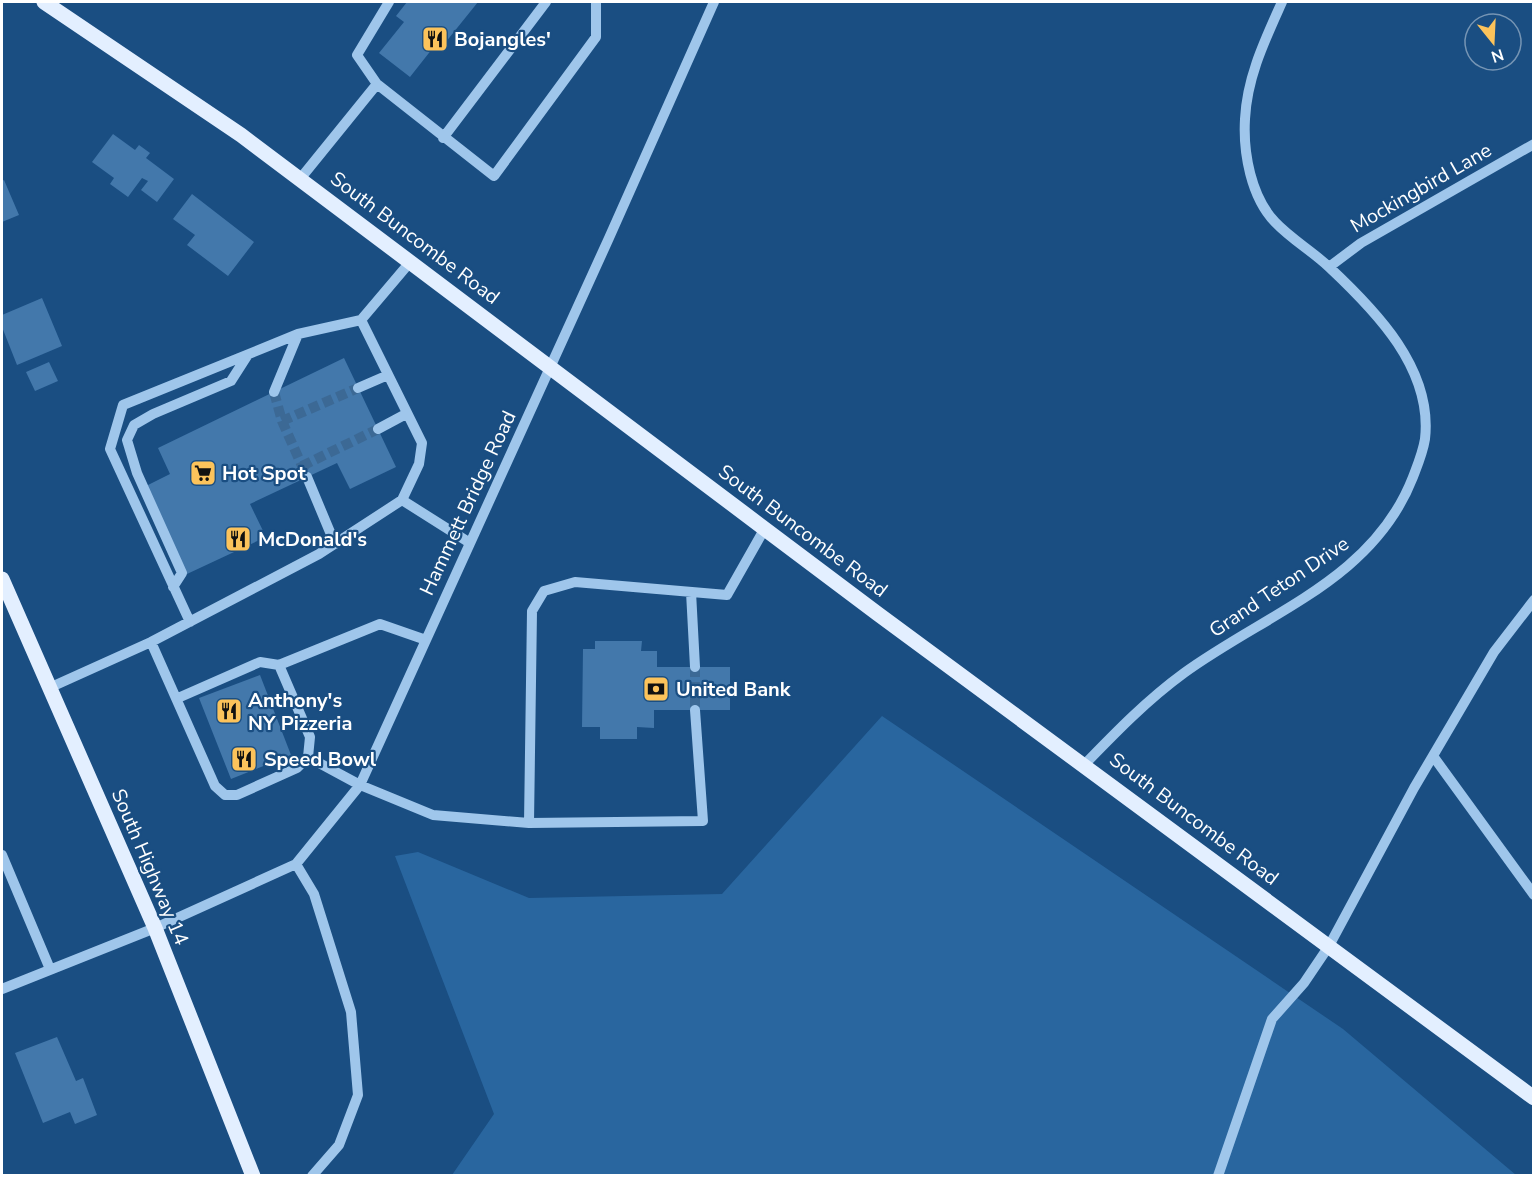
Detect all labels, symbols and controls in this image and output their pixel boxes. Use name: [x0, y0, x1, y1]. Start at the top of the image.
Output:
north arrow: [1463, 12, 1523, 72]
restaurant icon: Bojangles': [420, 24, 450, 54]
place label: Bojangles': [454, 26, 551, 53]
text: N: [1488, 43, 1506, 68]
street label: Mockingbird Lane: [1345, 137, 1497, 239]
street label: South Buncombe Road: [325, 165, 505, 311]
street label: Hammett Bridge Road: [413, 406, 523, 600]
supermarket icon: Hot Spot: [188, 458, 218, 488]
street label: South Buncombe Road: [713, 458, 893, 604]
place label: Hot Spot: [222, 460, 306, 487]
restaurant icon: McDonald's: [223, 524, 253, 554]
place label: McDonald's: [258, 526, 367, 553]
street label: Grand Teton Drive: [1204, 530, 1354, 644]
bank icon: United Bank: [641, 674, 671, 704]
place label: United Bank: [676, 676, 792, 703]
place label: Anthony's NY Pizzeria: [248, 687, 352, 737]
restaurant icon: Anthony's NY Pizzeria: [214, 696, 244, 726]
restaurant icon: Speed Bowl: [229, 744, 259, 774]
place label: Speed Bowl: [264, 746, 377, 773]
street label: South Buncombe Road: [1104, 746, 1284, 892]
street label: South Highway 14: [105, 785, 195, 949]

